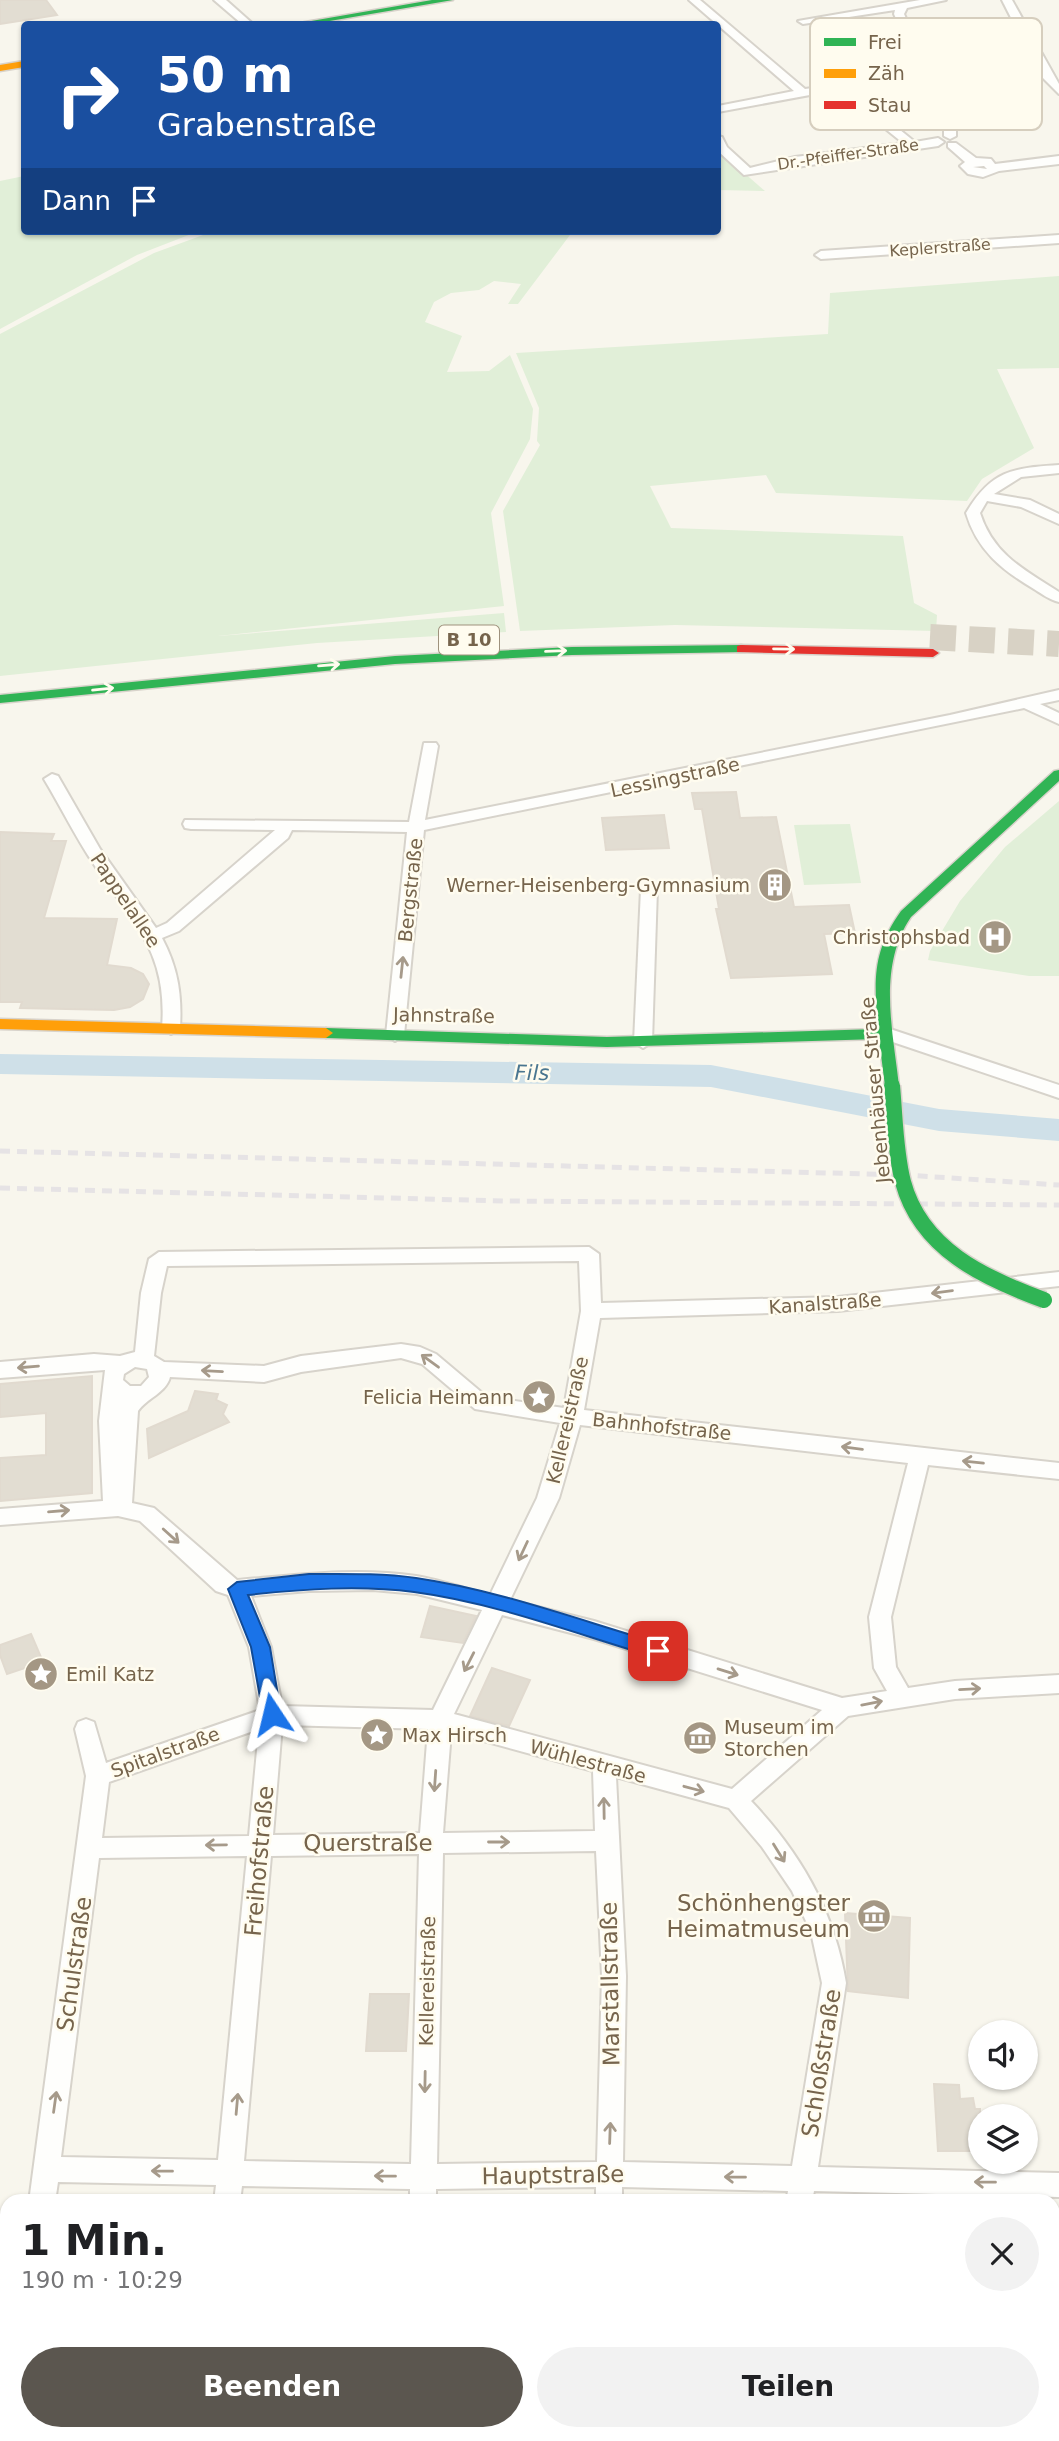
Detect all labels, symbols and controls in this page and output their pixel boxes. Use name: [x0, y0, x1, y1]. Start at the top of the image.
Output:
legend: [810, 18, 1042, 130]
text: Frei: [868, 31, 902, 53]
text: 50 m: [157, 47, 293, 104]
icon: right: [42, 49, 133, 140]
text: Zäh: [868, 62, 905, 84]
text: Stau: [868, 94, 911, 116]
text: Grabenstraße: [157, 106, 377, 144]
street label: Dr.-Pfeiffer-Straße: [776, 135, 920, 174]
icon: arrive: [125, 182, 163, 220]
text: Dann: [42, 186, 111, 216]
street label: Keplerstraße: [889, 234, 991, 261]
road number: B 10: [439, 626, 499, 654]
one-way arrow: [772, 642, 795, 656]
one-way arrow: [545, 644, 568, 657]
one-way arrow: [318, 659, 340, 672]
one-way arrow: [91, 682, 114, 695]
street label: Lessingstraße: [608, 753, 742, 801]
street label: Bergstraße: [394, 837, 426, 943]
street label: Pappelallee: [86, 849, 166, 951]
building icon: Werner-Heisenberg-Gymnasium: [756, 866, 794, 904]
place label: Werner-Heisenberg-Gymnasium: [446, 874, 750, 896]
hospital icon: Christophsbad: [976, 918, 1014, 956]
place label: Christophsbad: [833, 926, 970, 948]
one-way arrow: [396, 956, 409, 979]
street label: Jebenhäuser Straße: [856, 996, 894, 1185]
street label: Jahnstraße: [392, 1003, 495, 1027]
water label: Fils: [514, 1061, 550, 1085]
one-way arrow: [932, 1285, 954, 1298]
street label: Kanalstraße: [768, 1288, 882, 1318]
one-way arrow: [420, 1354, 439, 1369]
street label: Kellereistraße: [542, 1354, 592, 1486]
one-way arrow: [17, 1361, 40, 1374]
one-way arrow: [200, 1364, 223, 1377]
place icon: Felicia Heimann: [520, 1378, 558, 1416]
place label: Felicia Heimann: [363, 1386, 514, 1408]
street label: Bahnhofstraße: [591, 1408, 733, 1444]
one-way arrow: [841, 1442, 864, 1455]
one-way arrow: [962, 1455, 985, 1468]
one-way arrow: [47, 1504, 70, 1517]
one-way arrow: [162, 1528, 179, 1545]
one-way arrow: [516, 1540, 530, 1561]
pin: [628, 1621, 688, 1681]
icon: arrive: [639, 1632, 677, 1670]
one-way arrow: [462, 1651, 476, 1672]
place icon: Emil Katz: [22, 1655, 60, 1693]
place label: Emil Katz: [66, 1663, 154, 1685]
one-way arrow: [717, 1667, 739, 1680]
position arrow: [235, 1677, 309, 1751]
one-way arrow: [958, 1682, 981, 1695]
one-way arrow: [860, 1695, 883, 1709]
place icon: Max Hirsch: [358, 1716, 396, 1754]
place label: Museum im Storchen: [724, 1716, 834, 1760]
museum icon: Museum im Storchen: [681, 1719, 719, 1757]
street label: Spitalstraße: [108, 1722, 222, 1782]
place label: Max Hirsch: [402, 1724, 507, 1746]
street label: Wühlestraße: [527, 1735, 649, 1787]
one-way arrow: [428, 1769, 441, 1792]
one-way arrow: [682, 1783, 704, 1796]
street label: Freihofstraße: [239, 1785, 279, 1937]
one-way arrow: [598, 1797, 611, 1820]
street label: Querstraße: [303, 1830, 433, 1856]
one-way arrow: [487, 1835, 510, 1849]
one-way arrow: [204, 1838, 227, 1851]
one-way arrow: [772, 1842, 786, 1862]
place label: Schönhengster Heimatmuseum: [667, 1890, 851, 1942]
street label: Schulstraße: [52, 1895, 96, 2033]
museum icon: Schönhengster Heimatmuseum: [855, 1897, 893, 1935]
street label: Marstallstraße: [596, 1902, 624, 2066]
street label: Kellereistraße: [415, 1916, 439, 2046]
street label: Schloßstraße: [796, 1987, 846, 2139]
map controls: [968, 2020, 1038, 2174]
button: sound: [968, 2020, 1038, 2090]
one-way arrow: [418, 2070, 432, 2093]
one-way arrow: [49, 2091, 62, 2113]
one-way arrow: [231, 2093, 244, 2116]
button: layers: [968, 2104, 1038, 2174]
one-way arrow: [603, 2122, 616, 2145]
street label: Hauptstraße: [481, 2161, 625, 2189]
one-way arrow: [151, 2164, 174, 2178]
one-way arrow: [373, 2169, 396, 2183]
one-way arrow: [723, 2170, 746, 2184]
one-way arrow: [973, 2176, 996, 2189]
text: 1 Min.: [21, 2216, 167, 2265]
button: close: [965, 2217, 1039, 2291]
text: 190 m · 10:29: [21, 2267, 183, 2293]
button: Beenden: [21, 2347, 523, 2427]
button: Teilen: [537, 2347, 1039, 2427]

